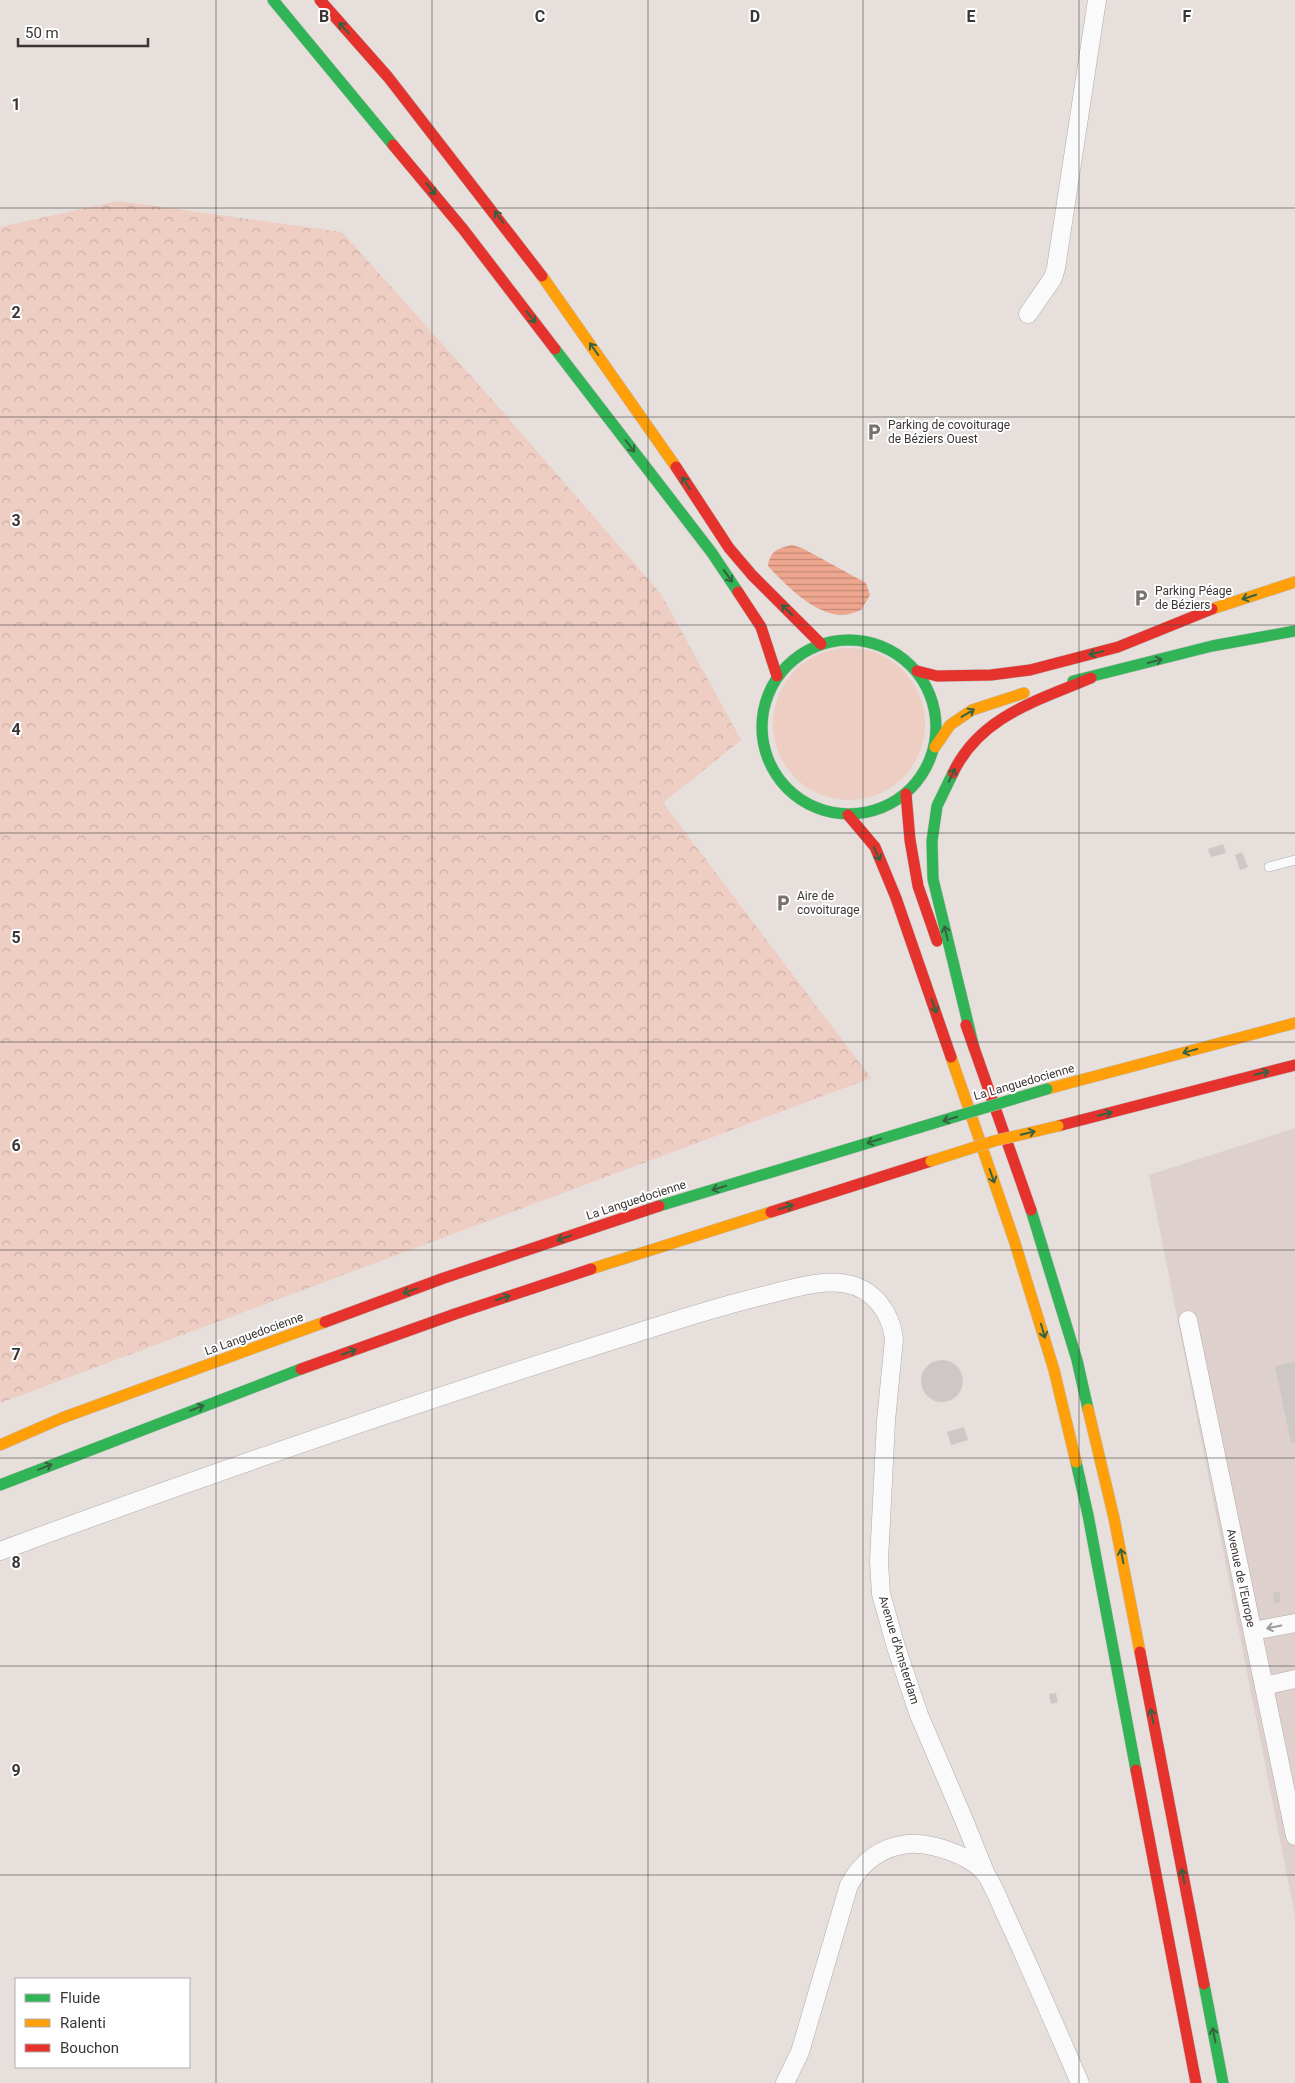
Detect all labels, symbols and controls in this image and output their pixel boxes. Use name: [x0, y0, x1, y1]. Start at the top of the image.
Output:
text: B: [319, 7, 329, 26]
text: C: [535, 7, 545, 26]
text: D: [750, 7, 760, 26]
text: E: [967, 7, 976, 26]
text: F: [1183, 7, 1192, 26]
scale bar: [18, 15, 148, 47]
one-way arrow: [338, 21, 350, 34]
text: 50 m: [25, 24, 59, 42]
text: 1: [11, 95, 21, 114]
one-way arrow: [425, 183, 436, 196]
one-way arrow: [493, 211, 504, 224]
text: 2: [11, 303, 21, 322]
one-way arrow: [526, 310, 537, 323]
one-way arrow: [589, 342, 599, 356]
place label: Parking de covoiturage de Béziers Ouest: [888, 418, 1010, 446]
parking icon: Parking de covoiturage de Béziers Ouest: [864, 422, 884, 442]
one-way arrow: [625, 439, 636, 452]
one-way arrow: [681, 476, 691, 490]
text: 3: [11, 511, 21, 530]
one-way arrow: [723, 569, 733, 583]
place label: Parking Péage de Béziers: [1155, 584, 1232, 612]
parking icon: Parking Péage de Béziers: [1131, 588, 1151, 608]
one-way arrow: [1241, 593, 1257, 602]
one-way arrow: [781, 603, 793, 616]
one-way arrow: [1089, 649, 1105, 658]
one-way arrow: [1146, 655, 1162, 665]
one-way arrow: [961, 708, 975, 718]
text: 4: [11, 720, 21, 739]
one-way arrow: [947, 768, 957, 783]
one-way arrow: [873, 846, 882, 861]
place label: Aire de covoiturage: [797, 889, 860, 917]
parking icon: Aire de covoiturage: [773, 893, 793, 913]
one-way arrow: [941, 925, 950, 941]
text: 5: [11, 928, 21, 947]
one-way arrow: [929, 998, 939, 1014]
one-way arrow: [1183, 1047, 1199, 1056]
street label: La Languedocienne: [972, 1061, 1076, 1103]
one-way arrow: [1254, 1068, 1270, 1078]
one-way arrow: [1096, 1108, 1112, 1118]
one-way arrow: [942, 1114, 958, 1124]
one-way arrow: [1020, 1128, 1036, 1137]
text: 6: [11, 1136, 21, 1155]
one-way arrow: [867, 1137, 883, 1147]
one-way arrow: [988, 1168, 997, 1183]
street label: La Languedocienne: [584, 1177, 688, 1223]
one-way arrow: [711, 1184, 727, 1194]
one-way arrow: [777, 1202, 793, 1211]
one-way arrow: [557, 1234, 572, 1243]
one-way arrow: [403, 1287, 419, 1296]
one-way arrow: [494, 1293, 510, 1303]
street label: La Languedocienne: [203, 1310, 305, 1358]
one-way arrow: [1038, 1322, 1048, 1338]
text: 7: [11, 1345, 21, 1364]
one-way arrow: [341, 1347, 356, 1356]
one-way arrow: [189, 1403, 204, 1412]
one-way arrow: [37, 1462, 52, 1471]
street label: Avenue de l'Europe: [1224, 1527, 1258, 1629]
one-way arrow: [1117, 1549, 1126, 1565]
text: 8: [11, 1553, 21, 1572]
street label: Avenue d'Amsterdam: [876, 1594, 922, 1706]
one-way arrow: [1266, 1623, 1282, 1633]
one-way arrow: [1147, 1708, 1157, 1724]
text: 9: [11, 1761, 21, 1780]
one-way arrow: [1178, 1868, 1187, 1884]
legend: [15, 1978, 190, 2068]
text: Fluide: [60, 1989, 100, 2007]
text: Ralenti: [60, 2014, 106, 2032]
one-way arrow: [1208, 2028, 1218, 2044]
text: Bouchon: [60, 2039, 119, 2057]

